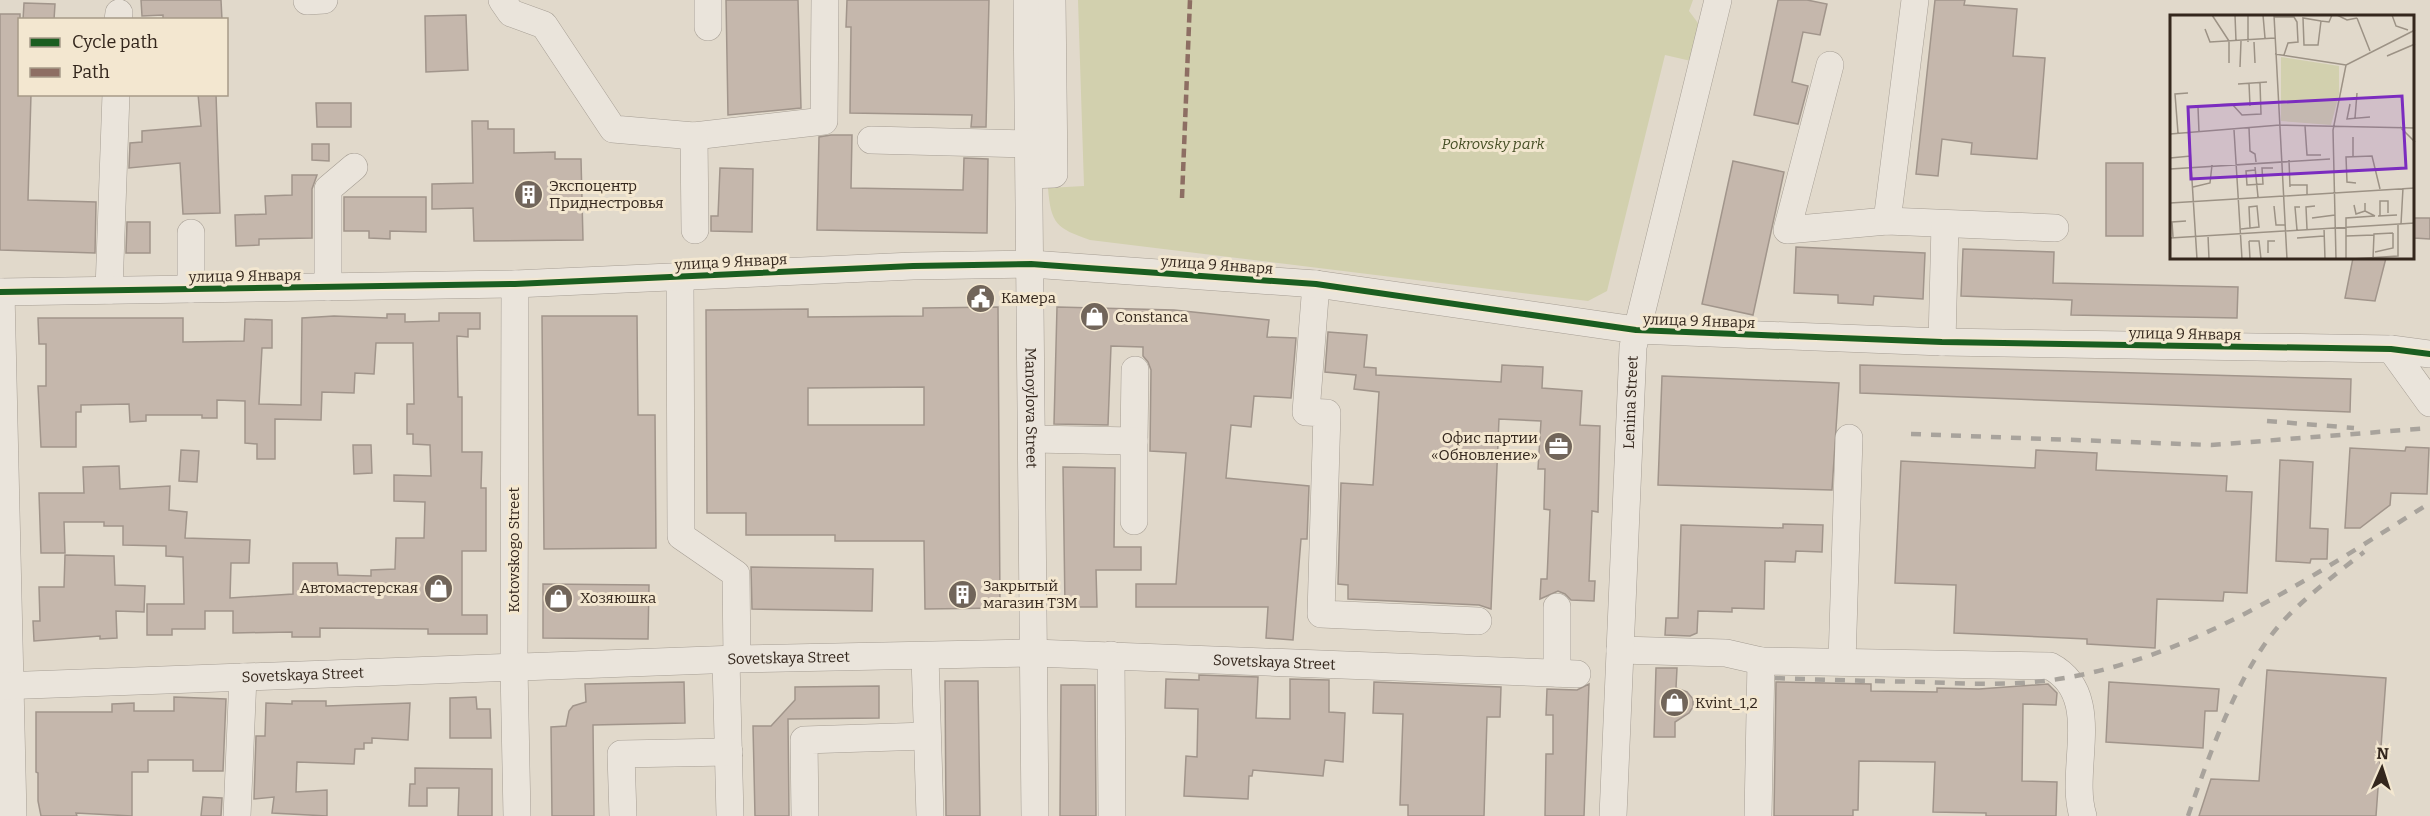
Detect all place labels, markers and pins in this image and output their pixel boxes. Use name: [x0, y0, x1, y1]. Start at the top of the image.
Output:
place label: Экспоцентр Приднестровья: [549, 177, 663, 212]
building icon: Экспоцентр Приднестровья: [512, 179, 544, 211]
public building icon: Камера: [964, 282, 996, 314]
place label: Камера: [1001, 289, 1056, 307]
shop icon: Constanca: [1078, 301, 1110, 333]
place label: Constanca: [1115, 308, 1188, 326]
place label: Офис партии «Обновление»: [1431, 429, 1538, 464]
office icon: Офис партии «Обновление»: [1543, 431, 1575, 463]
shop icon: Автомастерская: [423, 572, 455, 604]
place label: Закрытый магазин ТЗМ: [983, 577, 1078, 612]
place label: Автомастерская: [300, 579, 418, 597]
building icon: Закрытый магазин ТЗМ: [946, 579, 978, 611]
shop icon: Хозяюшка: [543, 582, 575, 614]
place label: Хозяюшка: [580, 589, 656, 607]
shop icon: Kvint_1,2: [1658, 687, 1690, 719]
place label: Kvint_1,2: [1695, 694, 1758, 712]

